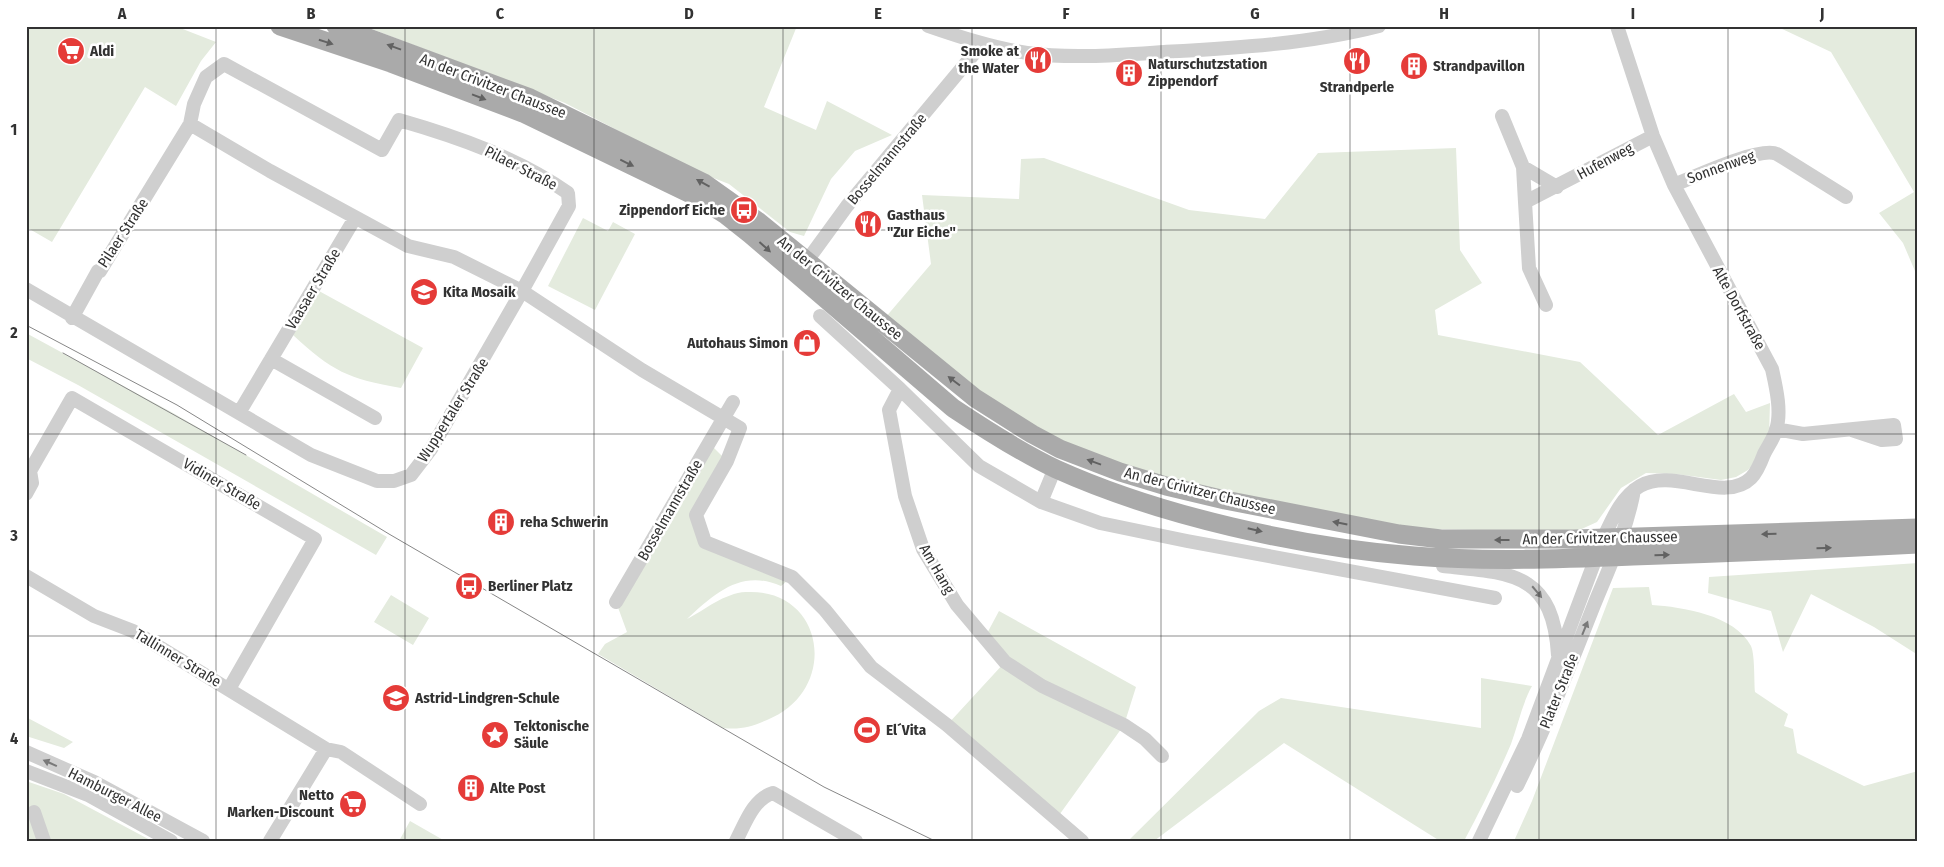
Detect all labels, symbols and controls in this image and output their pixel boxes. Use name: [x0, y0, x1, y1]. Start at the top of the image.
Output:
text: A: [117, 4, 127, 23]
text: B: [307, 4, 316, 23]
text: C: [496, 4, 505, 23]
text: D: [684, 4, 694, 23]
text: E: [874, 4, 882, 23]
text: F: [1062, 4, 1070, 23]
text: G: [1250, 4, 1260, 23]
text: H: [1439, 4, 1449, 23]
text: I: [1631, 4, 1635, 23]
text: J: [1819, 4, 1824, 23]
supermarket icon: Aldi: [56, 36, 86, 66]
one-way arrow: [319, 38, 334, 46]
place label: Aldi: [89, 42, 114, 60]
place label: Smoke at the Water: [958, 42, 1020, 77]
one-way arrow: [387, 43, 402, 51]
restaurant icon: Smoke at the Water: [1023, 45, 1053, 75]
restaurant icon: Strandperle: [1342, 46, 1372, 76]
street label: An der Crivitzer Chaussee: [417, 50, 569, 122]
building icon: Strandpavillon: [1399, 51, 1429, 81]
place label: Naturschutzstation Zippendorf: [1148, 55, 1267, 90]
place label: Strandpavillon: [1433, 57, 1525, 75]
building icon: Naturschutzstation Zippendorf: [1114, 58, 1144, 88]
place label: Strandperle: [1320, 78, 1395, 96]
one-way arrow: [472, 93, 487, 101]
street label: Bosselmannstraße: [844, 110, 930, 208]
text: 1: [11, 120, 17, 139]
street label: Hufenweg: [1574, 139, 1636, 183]
street label: Pilaer Straße: [482, 142, 560, 194]
street label: Sonnenweg: [1685, 146, 1757, 188]
one-way arrow: [620, 159, 634, 167]
one-way arrow: [696, 179, 710, 187]
street label: Pilaer Straße: [94, 195, 152, 271]
bus stop icon: Zippendorf Eiche: [729, 195, 759, 225]
place label: Zippendorf Eiche: [619, 201, 725, 219]
place label: Gasthaus "Zur Eiche": [887, 206, 956, 241]
restaurant icon: Gasthaus "Zur Eiche": [853, 209, 883, 239]
street label: An der Crivitzer Chaussee: [774, 232, 906, 344]
one-way arrow: [758, 242, 771, 253]
street label: Vaasaer Straße: [282, 245, 344, 333]
street label: Alte Dorfstraße: [1709, 263, 1769, 353]
school or university icon: Kita Mosaik: [409, 277, 439, 307]
place label: Kita Mosaik: [443, 283, 516, 301]
text: 2: [9, 323, 18, 342]
shop icon: Autohaus Simon: [792, 328, 822, 358]
place label: Autohaus Simon: [686, 334, 788, 352]
street label: Wuppertaler Straße: [414, 355, 492, 465]
one-way arrow: [948, 376, 961, 387]
street label: Vidiner Straße: [180, 454, 264, 514]
street label: Bosselmannstraße: [634, 456, 706, 564]
one-way arrow: [1086, 458, 1101, 466]
street label: An der Crivitzer Chaussee: [1122, 463, 1278, 519]
building icon: reha Schwerin: [486, 507, 516, 537]
place label: reha Schwerin: [520, 513, 609, 531]
one-way arrow: [1333, 519, 1348, 527]
text: 3: [9, 526, 18, 545]
one-way arrow: [1247, 526, 1262, 534]
street label: An der Crivitzer Chaussee: [1522, 528, 1678, 548]
one-way arrow: [1761, 531, 1777, 539]
one-way arrow: [1493, 536, 1509, 544]
street label: Am Hang: [916, 541, 958, 597]
one-way arrow: [1816, 544, 1832, 552]
one-way arrow: [1654, 551, 1670, 559]
bus stop icon: Berliner Platz: [454, 571, 484, 601]
place label: Berliner Platz: [488, 577, 573, 595]
one-way arrow: [1531, 585, 1542, 598]
one-way arrow: [1582, 620, 1589, 635]
street label: Tallinner Straße: [132, 625, 224, 691]
street label: Plater Straße: [1536, 651, 1582, 731]
school or university icon: Astrid-Lindgren-Schule: [381, 683, 411, 713]
place label: Astrid-Lindgren-Schule: [414, 689, 560, 707]
sports icon: El´Vita: [852, 715, 882, 745]
place label: Tektonische Säule: [514, 717, 590, 752]
place icon: Tektonische Säule: [480, 720, 510, 750]
place label: El´Vita: [886, 721, 927, 739]
text: 4: [10, 729, 18, 748]
one-way arrow: [43, 758, 57, 766]
street label: Hamburger Allee: [65, 764, 165, 826]
building icon: Alte Post: [456, 773, 486, 803]
place label: Alte Post: [489, 779, 546, 797]
place label: Netto Marken-Discount: [227, 786, 335, 821]
supermarket icon: Netto Marken-Discount: [338, 789, 368, 819]

